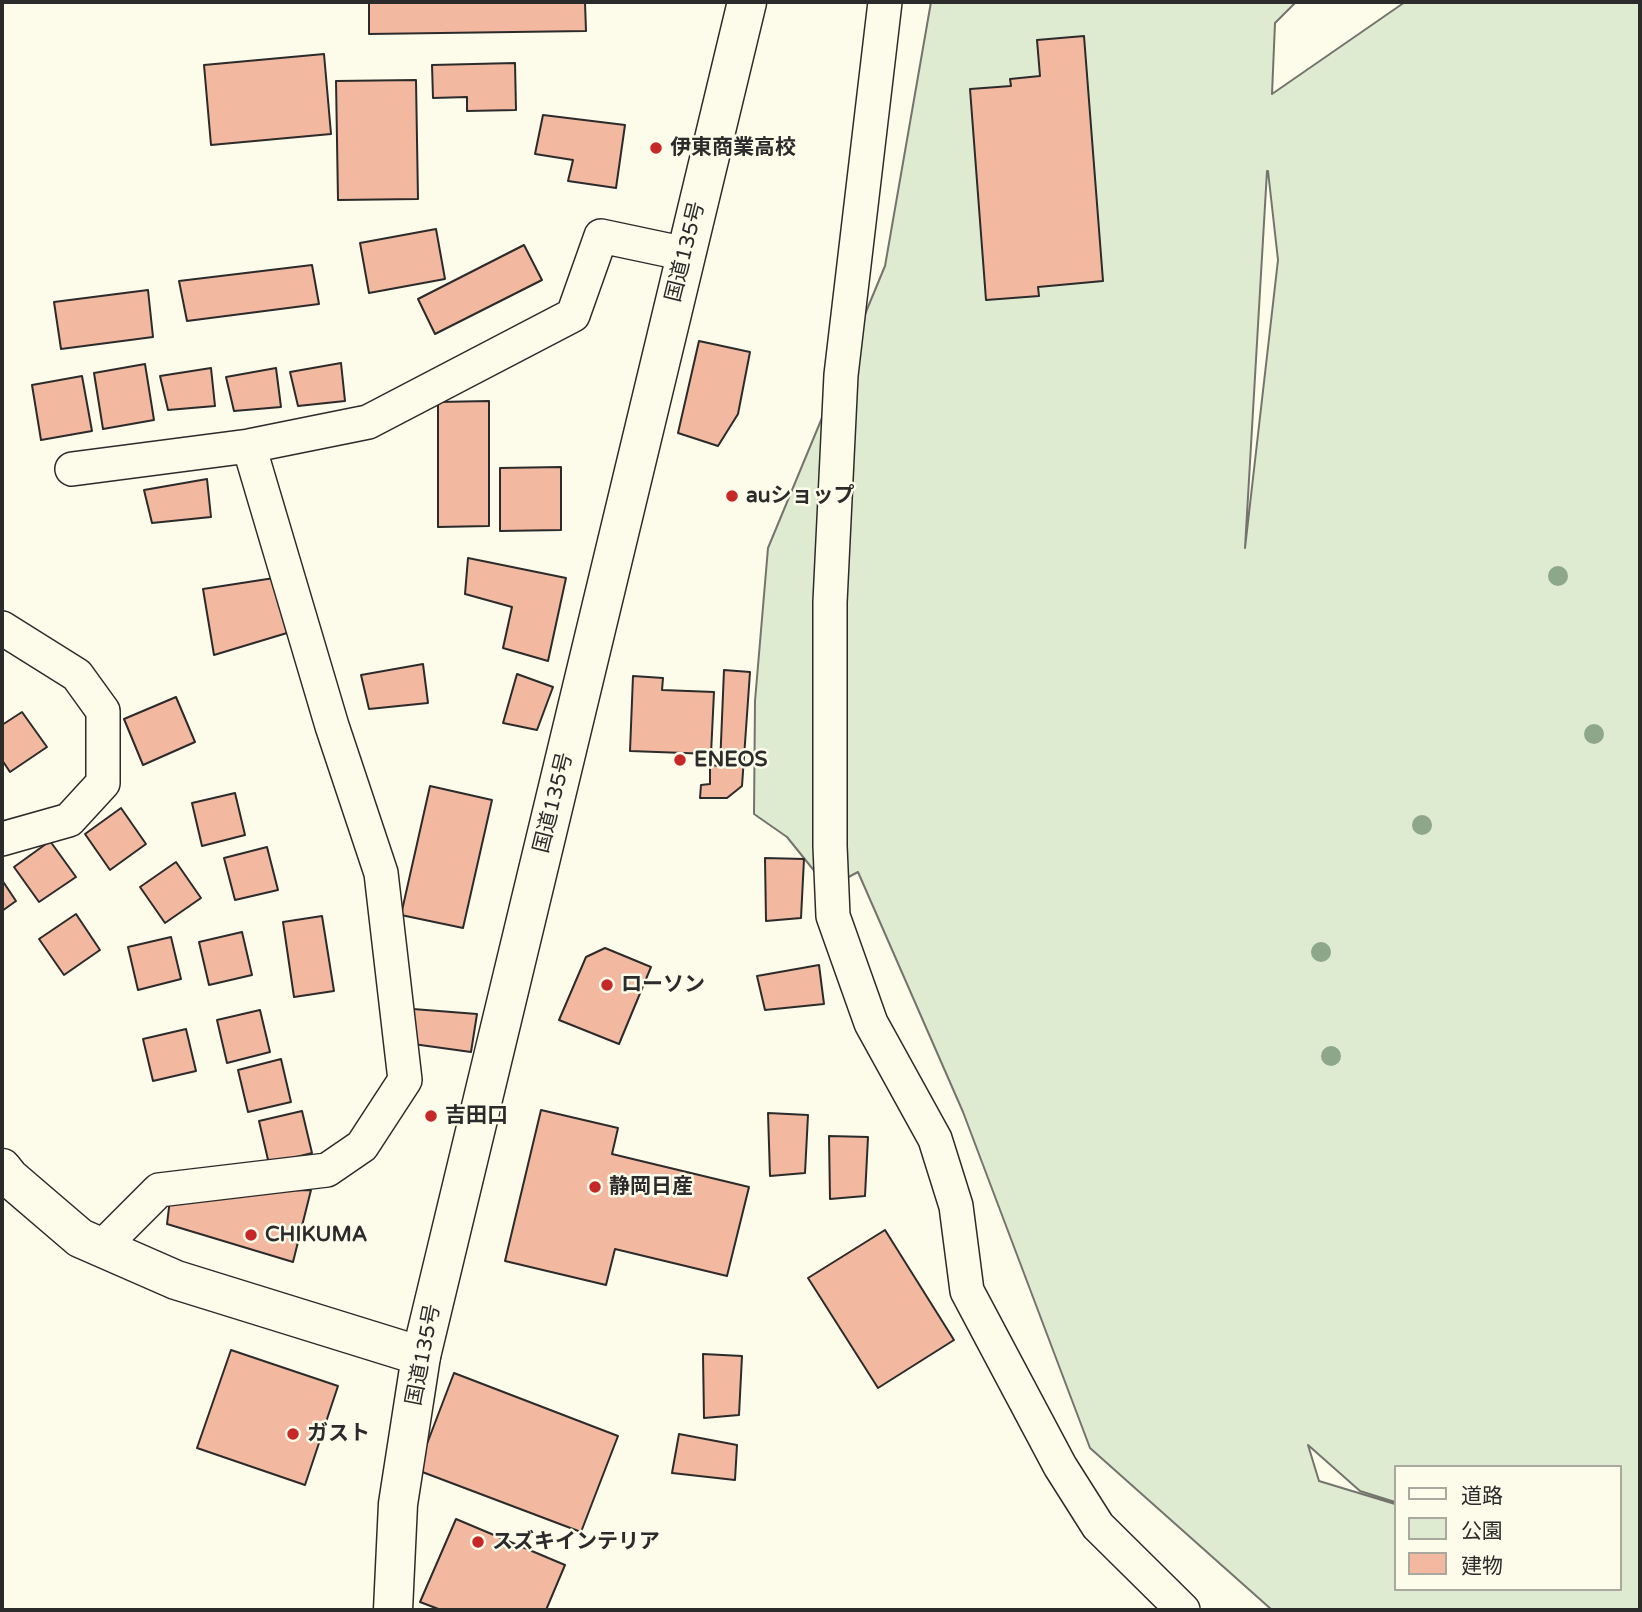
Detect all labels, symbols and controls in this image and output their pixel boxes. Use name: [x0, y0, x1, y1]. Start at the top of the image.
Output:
place label: 伊東商業高校: [670, 135, 796, 161]
marker: 伊東商業高校: [648, 140, 664, 156]
street label: 国道135号: [661, 199, 711, 305]
place label: auショップ: [746, 483, 855, 509]
marker: auショップ: [724, 488, 740, 504]
place label: ENEOS: [694, 747, 767, 773]
street label: 国道135号: [529, 750, 579, 856]
marker: ENEOS: [672, 752, 688, 768]
place label: ローソン: [621, 972, 705, 998]
marker: ローソン: [599, 977, 615, 993]
place label: 吉田口: [445, 1103, 508, 1129]
marker: 吉田口: [423, 1108, 439, 1124]
place label: 静岡日産: [609, 1174, 693, 1200]
marker: 静岡日産: [587, 1179, 603, 1195]
place label: CHIKUMA: [265, 1222, 367, 1248]
marker: CHIKUMA: [243, 1227, 259, 1243]
street label: 国道135号: [402, 1302, 446, 1408]
place label: ガスト: [307, 1421, 370, 1447]
marker: ガスト: [285, 1426, 301, 1442]
legend: [1394, 1465, 1621, 1591]
text: 道路: [1461, 1484, 1503, 1509]
text: 公園: [1461, 1519, 1503, 1544]
place label: スズキインテリア: [492, 1529, 660, 1555]
marker: スズキインテリア: [470, 1534, 486, 1550]
text: 建物: [1461, 1554, 1503, 1579]

